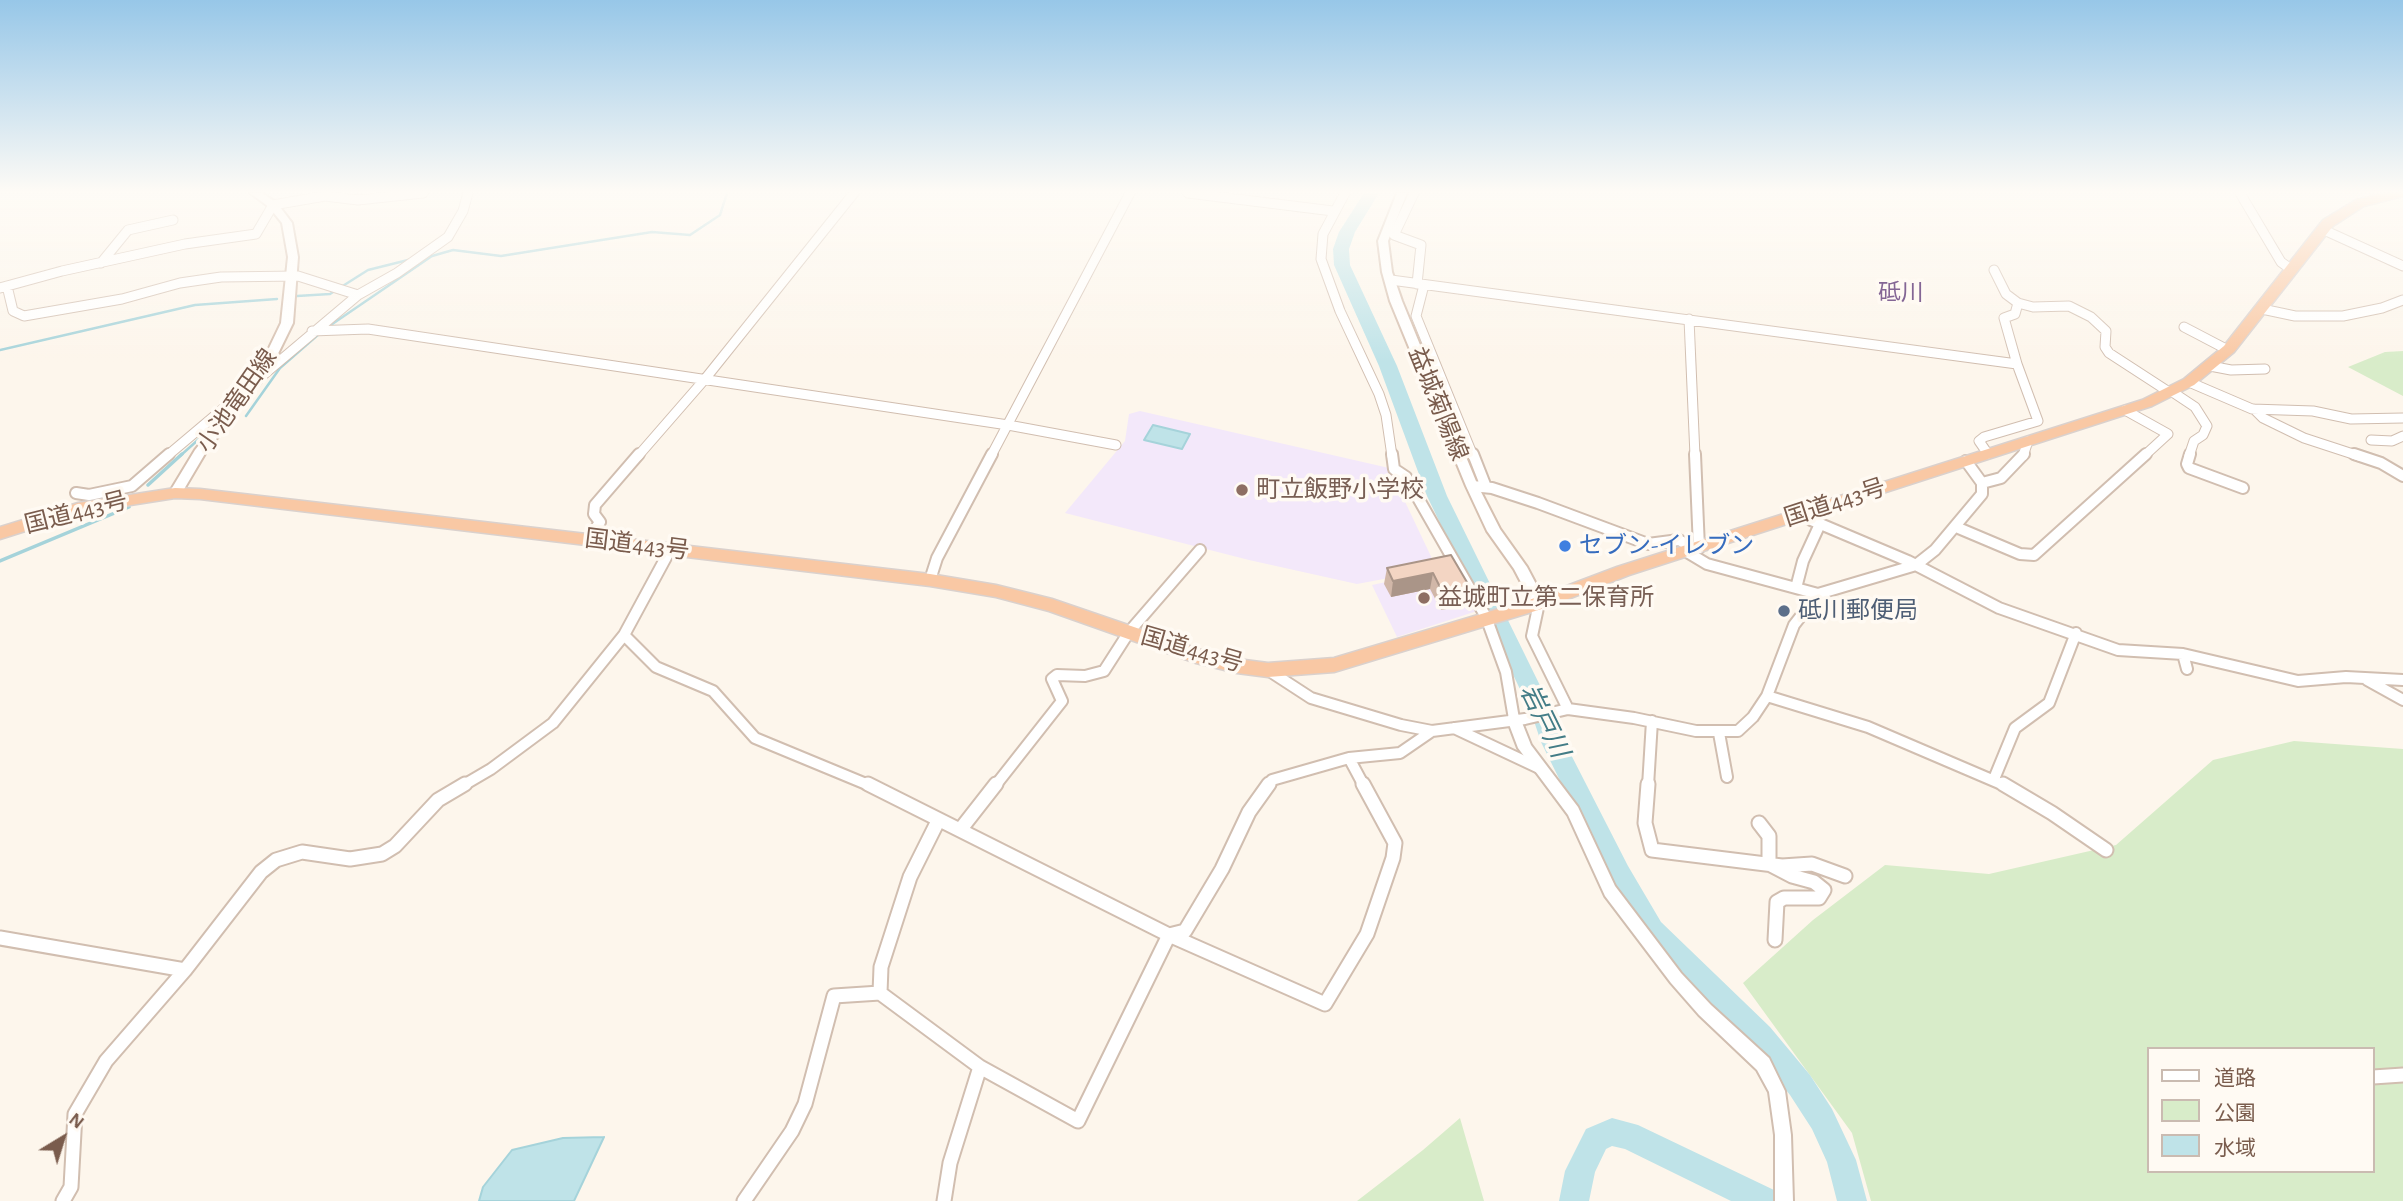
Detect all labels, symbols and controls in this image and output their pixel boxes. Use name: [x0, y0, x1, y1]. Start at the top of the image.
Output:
district label: 砥川: [1878, 279, 1924, 307]
street label: 益城菊陽線: [1402, 343, 1474, 465]
street label: 小池竜田線: [191, 344, 283, 458]
street label: 国道443号: [1781, 473, 1889, 533]
place label: 町立飯野小学校: [1256, 476, 1424, 504]
marker: 町立飯野小学校: [1234, 482, 1250, 498]
street label: 国道443号: [22, 486, 130, 540]
street label: 国道443号: [583, 524, 691, 566]
place label: セブン-イレブン: [1579, 532, 1754, 560]
marker: セブン-イレブン: [1557, 538, 1573, 554]
place label: 益城町立第二保育所: [1438, 584, 1654, 612]
marker: 益城町立第二保育所: [1416, 590, 1432, 606]
place label: 砥川郵便局: [1798, 597, 1918, 625]
marker: 砥川郵便局: [1776, 603, 1792, 619]
street label: 国道443号: [1138, 622, 1246, 678]
water label: 岩戸川: [1513, 679, 1575, 763]
legend: [2148, 1047, 2375, 1173]
text: 道路: [2214, 1068, 2256, 1089]
north arrow: [28, 1103, 98, 1173]
text: 公園: [2214, 1103, 2256, 1124]
text: N: [65, 1110, 87, 1133]
text: 水域: [2214, 1138, 2256, 1159]

